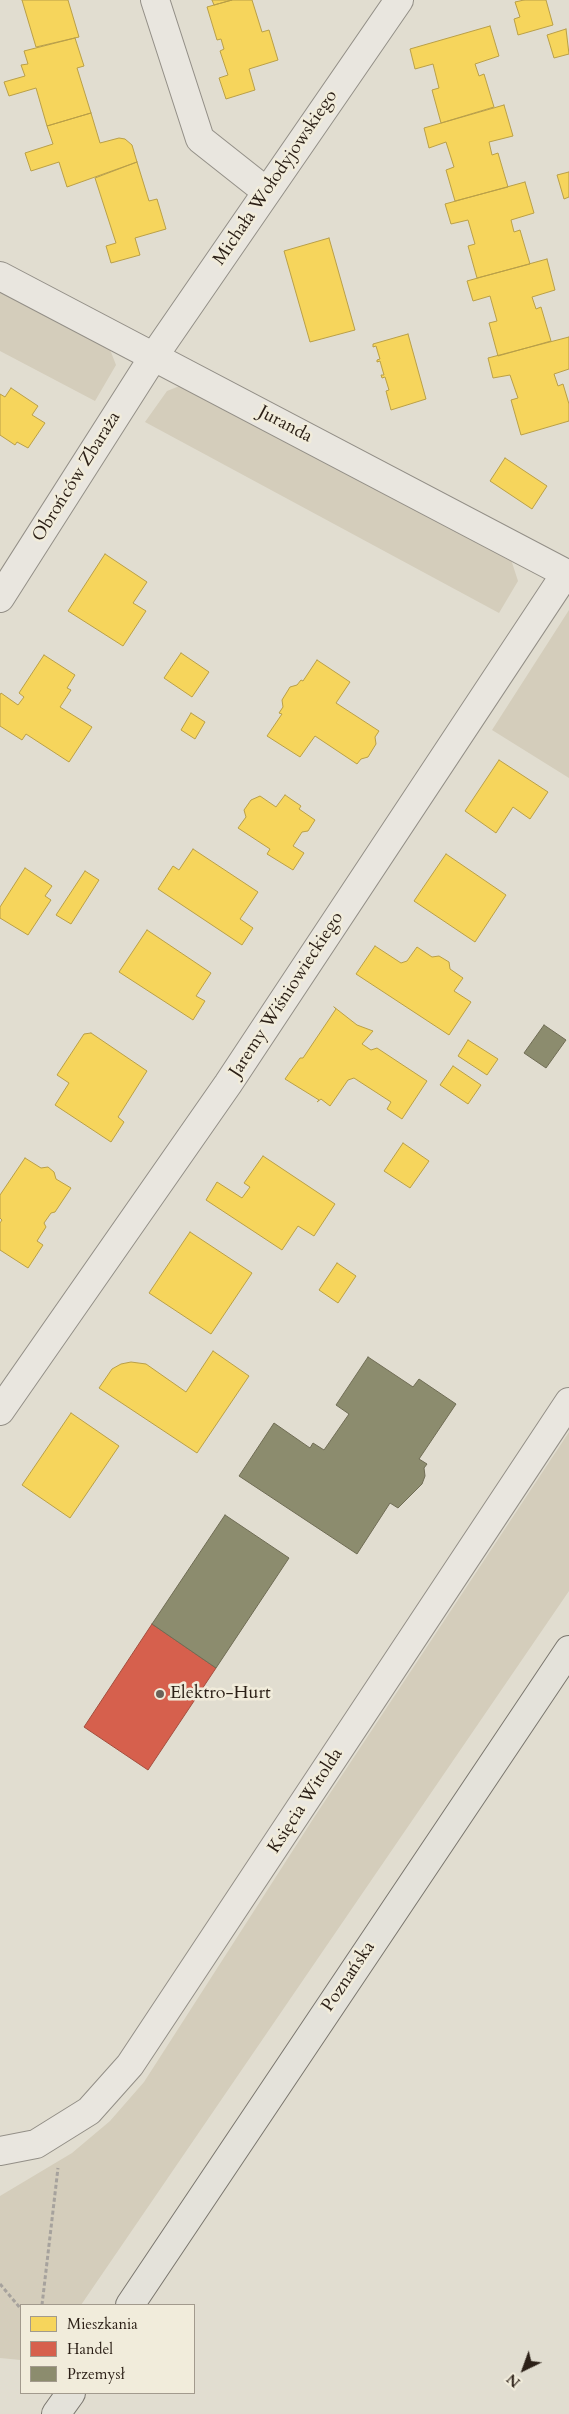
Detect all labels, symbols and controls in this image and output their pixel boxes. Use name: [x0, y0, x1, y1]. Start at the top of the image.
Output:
street label: Michała Wołodyjowskiego: [209, 86, 343, 270]
street label: Juranda: [254, 402, 316, 448]
street label: Obrońców Zbaraża: [28, 408, 126, 546]
street label: Jaremy Wiśniowieckiego: [225, 908, 349, 1082]
place label: Elektro-Hurt: [170, 1683, 271, 1705]
marker: Elektro-Hurt: [154, 1688, 166, 1700]
street label: Księcia Witolda: [264, 1744, 348, 1858]
street label: Poznańska: [318, 1938, 380, 2016]
legend: [20, 2304, 195, 2394]
text: Mieszkania: [67, 2314, 138, 2334]
text: Handel: [67, 2339, 113, 2359]
north arrow: [499, 2344, 549, 2394]
text: Przemysł: [67, 2364, 125, 2384]
text: N: [503, 2369, 525, 2392]

